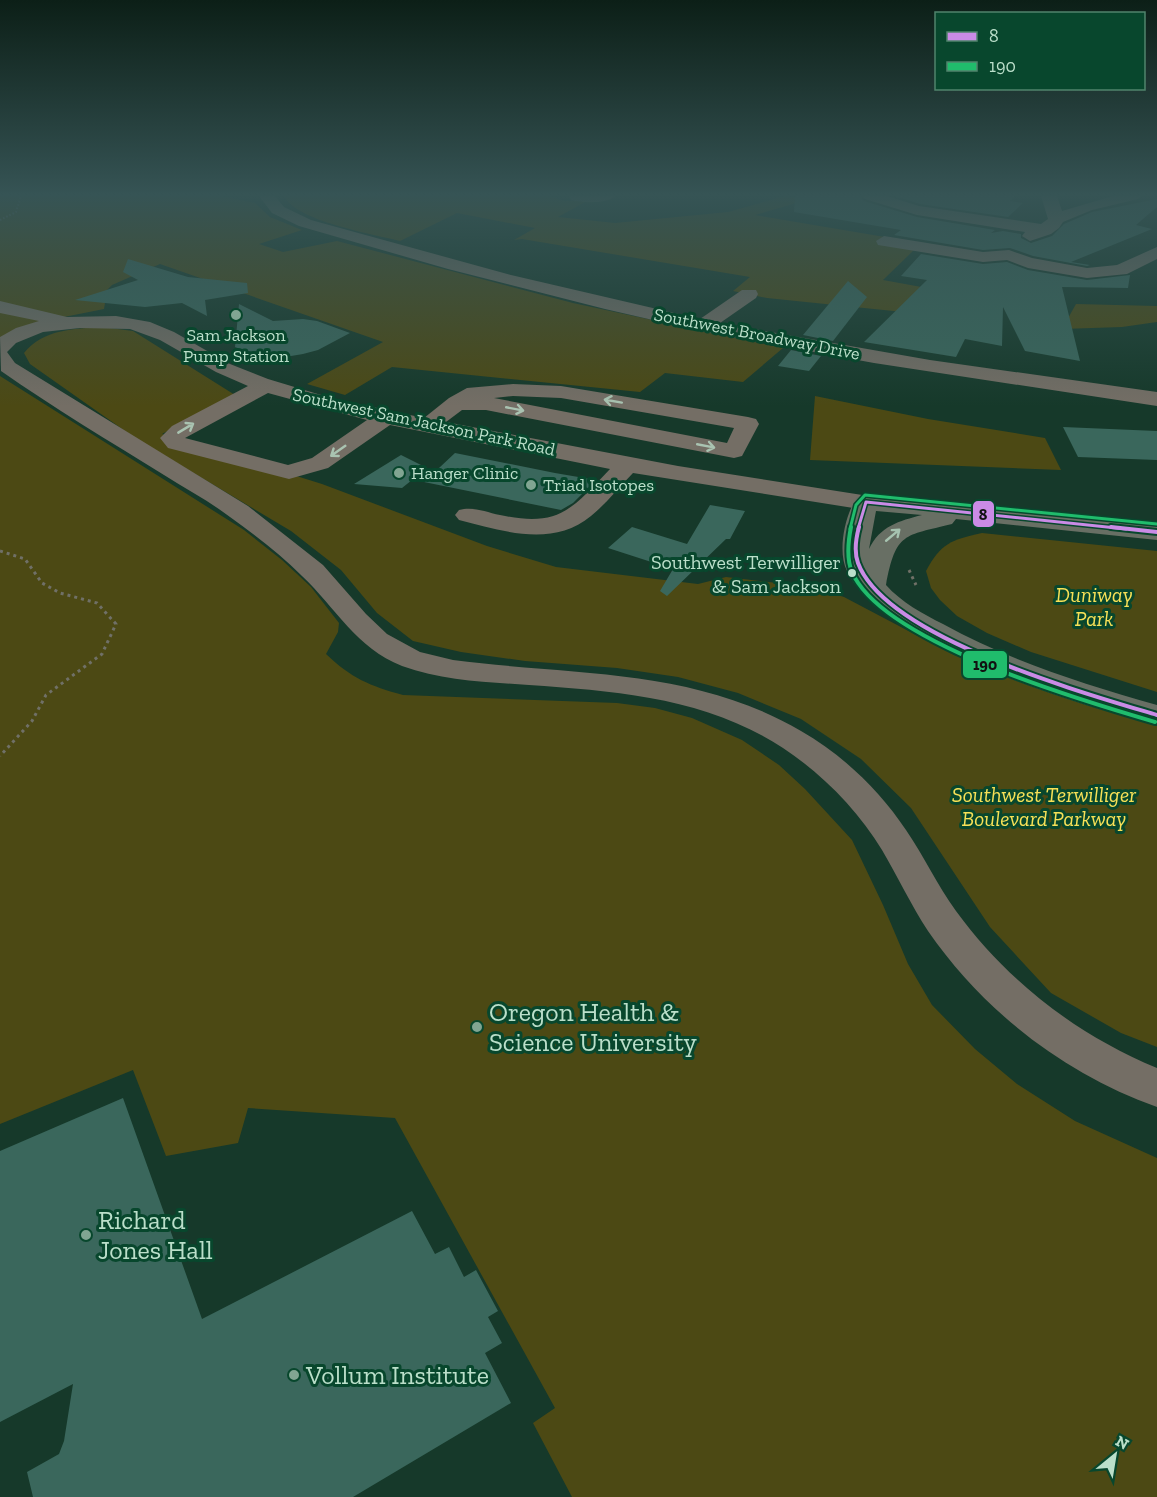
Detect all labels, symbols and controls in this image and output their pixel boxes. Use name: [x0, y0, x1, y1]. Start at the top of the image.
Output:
legend: [935, 12, 1145, 90]
text: 8: [989, 25, 999, 47]
text: 190: [989, 55, 1016, 77]
street label: Southwest Broadway Drive: [652, 303, 862, 365]
marker: Sam Jackson Pump Station: [229, 308, 243, 322]
place label: Sam Jackson Pump Station: [183, 324, 290, 367]
street label: Southwest Sam Jackson Park Road: [291, 383, 557, 461]
one-way arrow: [604, 395, 624, 406]
one-way arrow: [504, 404, 524, 415]
one-way arrow: [177, 422, 194, 434]
one-way arrow: [696, 441, 715, 452]
one-way arrow: [331, 445, 347, 457]
place label: Hanger Clinic: [411, 462, 518, 484]
marker: Hanger Clinic: [392, 466, 406, 480]
place label: Triad Isotopes: [543, 474, 654, 496]
marker: Triad Isotopes: [524, 478, 538, 492]
line badge: 8: [972, 500, 995, 528]
text: 8: [979, 505, 988, 524]
one-way arrow: [885, 529, 901, 542]
place label: Southwest Terwilliger & Sam Jackson: [651, 550, 842, 598]
marker: Southwest Terwilliger & Sam Jackson: [846, 567, 858, 579]
park label: Duniway Park: [1056, 582, 1133, 631]
line badge: 190: [962, 650, 1008, 679]
text: 190: [973, 655, 997, 674]
park label: Southwest Terwilliger Boulevard Parkway: [952, 782, 1137, 831]
place label: Oregon Health & Science University: [489, 996, 698, 1058]
marker: Oregon Health & Science University: [470, 1020, 484, 1034]
place label: Richard Jones Hall: [98, 1204, 213, 1266]
marker: Richard Jones Hall: [79, 1228, 93, 1242]
place label: Vollum Institute: [305, 1359, 489, 1391]
marker: Vollum Institute: [287, 1368, 301, 1382]
north arrow: [1085, 1425, 1145, 1485]
text: N: [1112, 1431, 1132, 1454]

